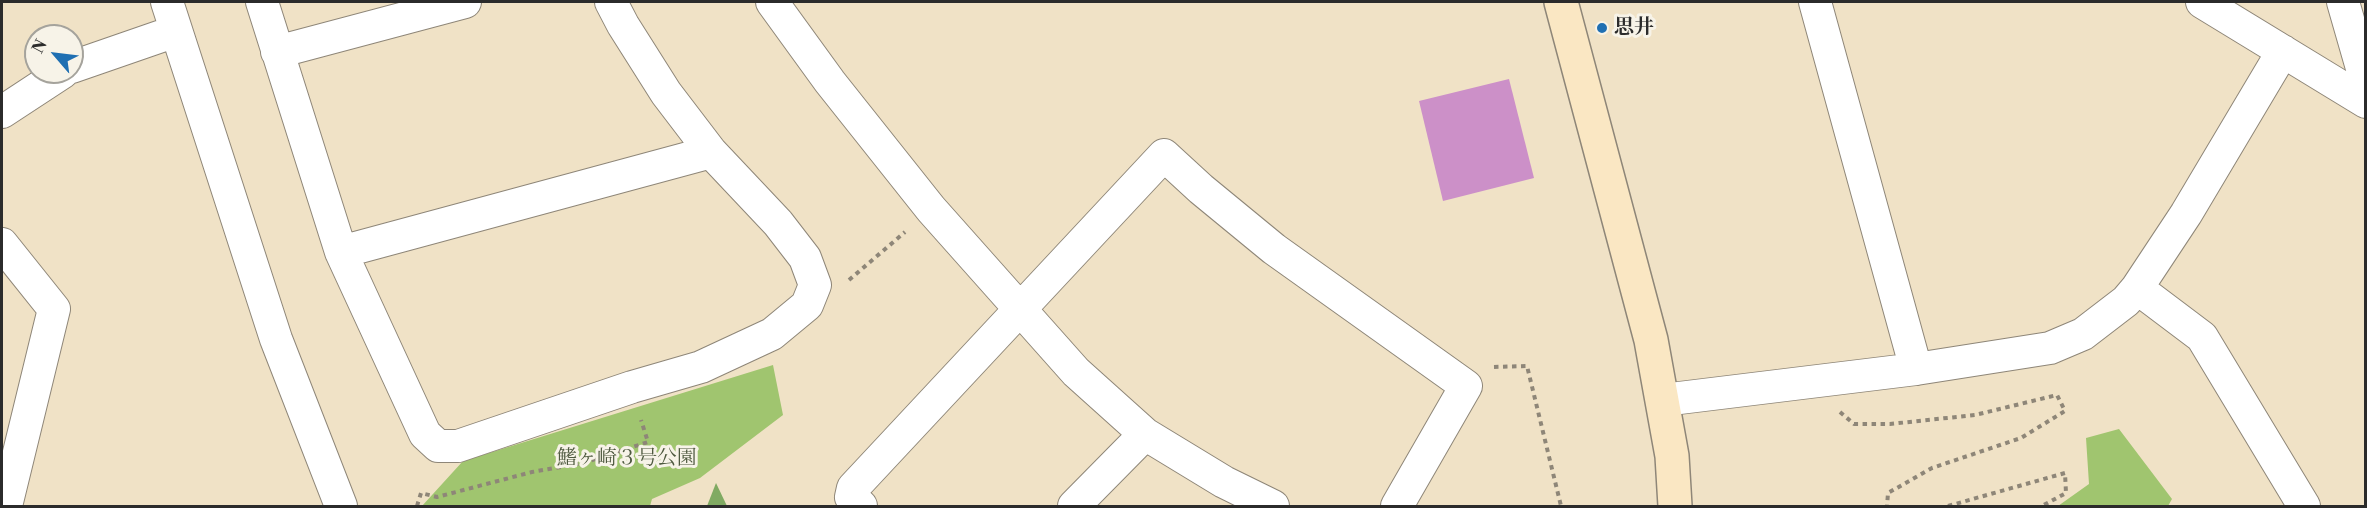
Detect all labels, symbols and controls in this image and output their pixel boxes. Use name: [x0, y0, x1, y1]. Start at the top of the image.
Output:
place label: 思井: [1614, 16, 1654, 40]
marker: 思井: [1595, 21, 1609, 35]
north arrow: [24, 24, 84, 84]
text: N: [28, 36, 52, 57]
park label: 鰭ヶ崎３号公園: [557, 447, 697, 471]

